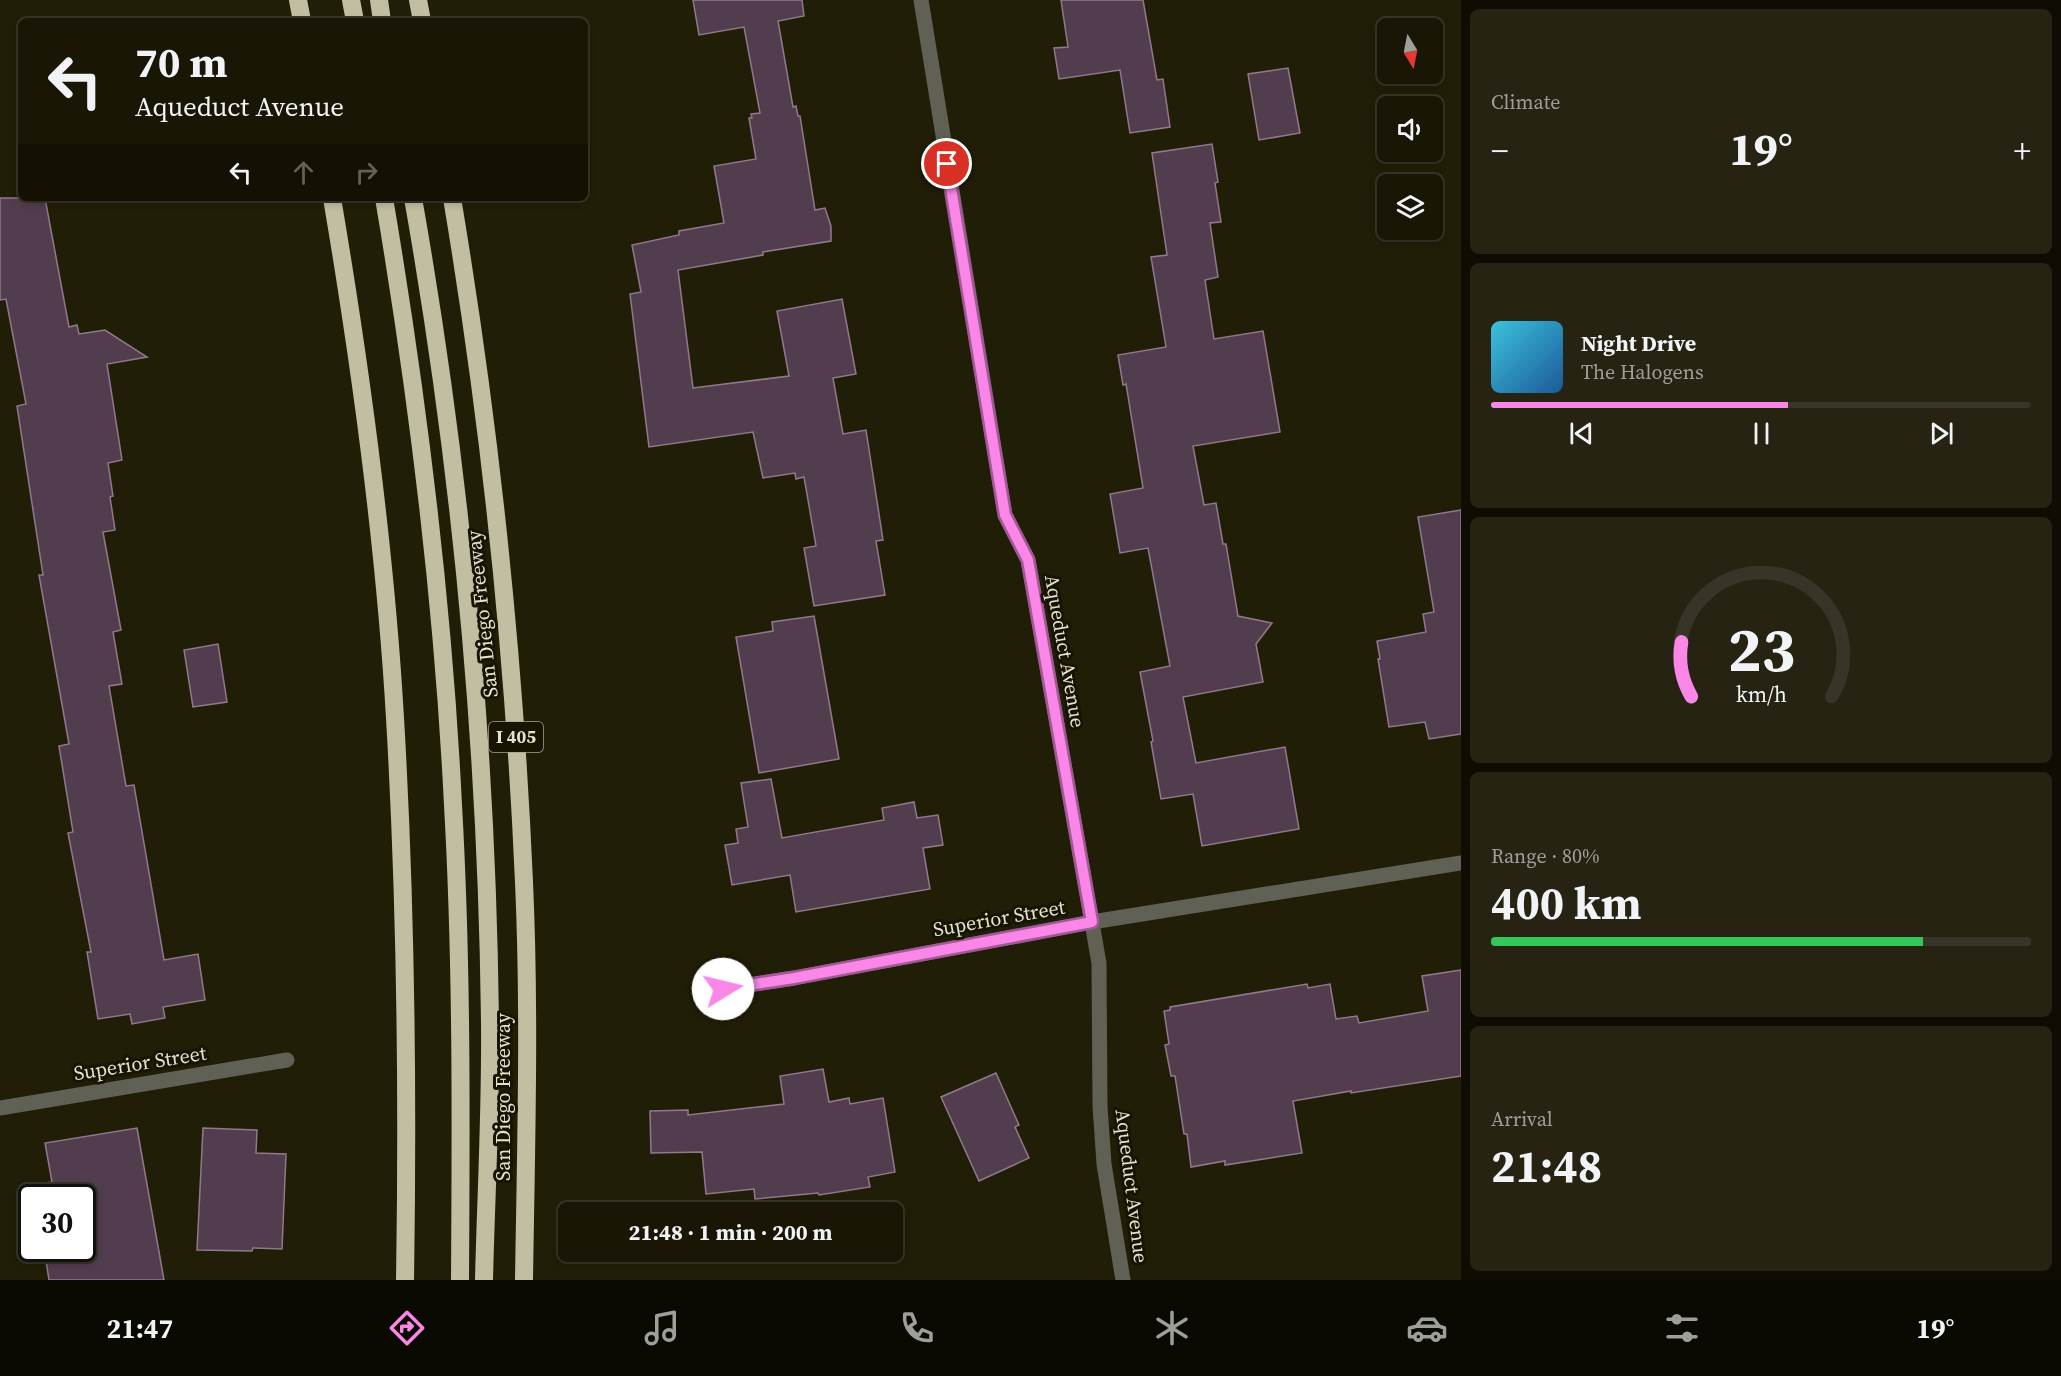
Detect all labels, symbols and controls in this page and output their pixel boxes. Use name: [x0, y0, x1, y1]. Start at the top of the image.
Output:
north arrow: [1377, 18, 1443, 84]
map controls: [1377, 18, 1443, 240]
text: 70 m: [135, 33, 228, 91]
icon: left: [36, 42, 114, 120]
text: Aqueduct Avenue: [135, 88, 344, 125]
text: Climate: [1491, 88, 1560, 116]
button: sound: [1377, 96, 1443, 162]
text: 19°: [1729, 118, 1793, 180]
text: −: [1491, 128, 1509, 173]
text: +: [2013, 128, 2031, 173]
pin: [921, 138, 972, 189]
icon: arrive: [930, 147, 963, 180]
icon: left: [224, 156, 257, 189]
icon: ahead: [287, 156, 320, 189]
icon: right: [350, 156, 383, 189]
button: layers: [1377, 174, 1443, 240]
text: Night Drive: [1581, 328, 1696, 358]
text: The Halogens: [1581, 358, 1704, 386]
icon: previous: [1565, 417, 1598, 450]
icon: pause: [1745, 417, 1778, 450]
icon: next: [1925, 417, 1958, 450]
street label: San Diego Freeway: [459, 528, 505, 699]
street label: Aqueduct Avenue: [1038, 572, 1092, 730]
text: 23: [1727, 606, 1795, 692]
text: km/h: [1735, 680, 1787, 709]
road number: I 405: [489, 722, 543, 752]
text: Range · 80%: [1491, 842, 1600, 870]
text: 400 km: [1491, 872, 1642, 934]
street label: Superior Street: [931, 893, 1068, 943]
position arrow: [691, 957, 755, 1021]
street label: San Diego Freeway: [489, 1012, 517, 1181]
street label: Superior Street: [72, 1039, 209, 1087]
text: Arrival: [1491, 1105, 1553, 1133]
street label: Aqueduct Avenue: [1109, 1107, 1155, 1265]
text: 21:48: [1491, 1135, 1602, 1197]
speed limit sign: 30: [18, 1184, 96, 1262]
text: 21:48 · 1 min · 200 m: [629, 1217, 832, 1247]
icon: directions: [386, 1307, 428, 1349]
icon: music: [641, 1307, 683, 1349]
icon: phone: [896, 1307, 938, 1349]
icon: climate: [1151, 1307, 1193, 1349]
icon: car: [1406, 1307, 1448, 1349]
icon: filters: [1661, 1307, 1703, 1349]
text: 21:47: [107, 1310, 173, 1347]
text: 19°: [1916, 1310, 1954, 1347]

